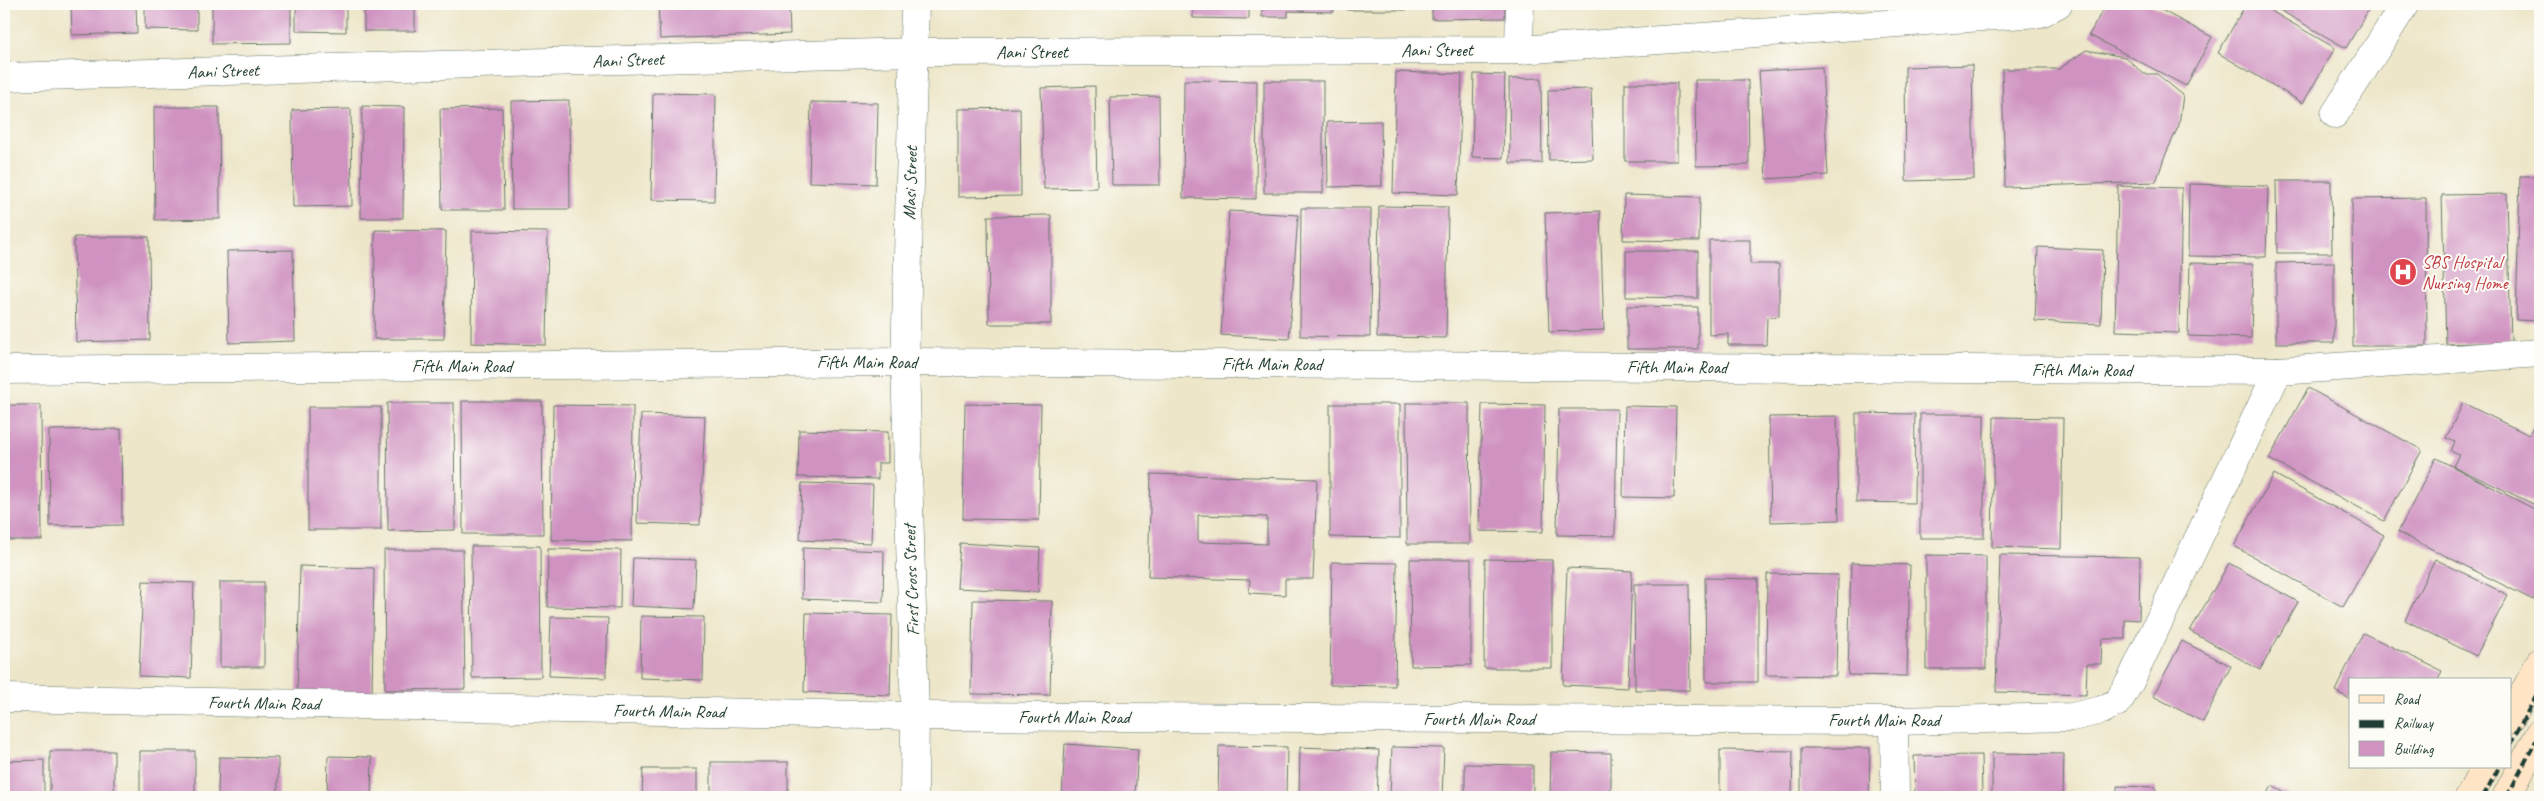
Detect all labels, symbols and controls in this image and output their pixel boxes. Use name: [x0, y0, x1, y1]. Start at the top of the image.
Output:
street label: Aani Street: [1401, 39, 1475, 61]
street label: Aani Street: [996, 41, 1070, 63]
street label: Aani Street: [592, 48, 666, 72]
street label: Aani Street: [187, 59, 261, 83]
street label: Masi Street: [898, 144, 922, 220]
place label: SBS Hospital Nursing Home: [2422, 251, 2509, 294]
hospital icon: SBS Hospital Nursing Home: [2388, 257, 2418, 287]
street label: Fifth Main Road: [817, 351, 920, 373]
street label: Fifth Main Road: [1222, 353, 1325, 375]
street label: Fifth Main Road: [412, 355, 515, 377]
street label: Fifth Main Road: [1627, 356, 1730, 378]
street label: Fifth Main Road: [2032, 359, 2135, 381]
street label: First Cross Street: [898, 521, 924, 636]
legend: [2349, 678, 2512, 768]
text: Road: [2394, 690, 2421, 709]
street label: Fourth Main Road: [208, 691, 323, 715]
street label: Fourth Main Road: [613, 699, 728, 723]
street label: Fourth Main Road: [1018, 706, 1133, 728]
street label: Fourth Main Road: [1423, 708, 1538, 730]
street label: Fourth Main Road: [1828, 709, 1943, 731]
text: Railway: [2394, 714, 2435, 733]
text: Building: [2394, 740, 2434, 759]

